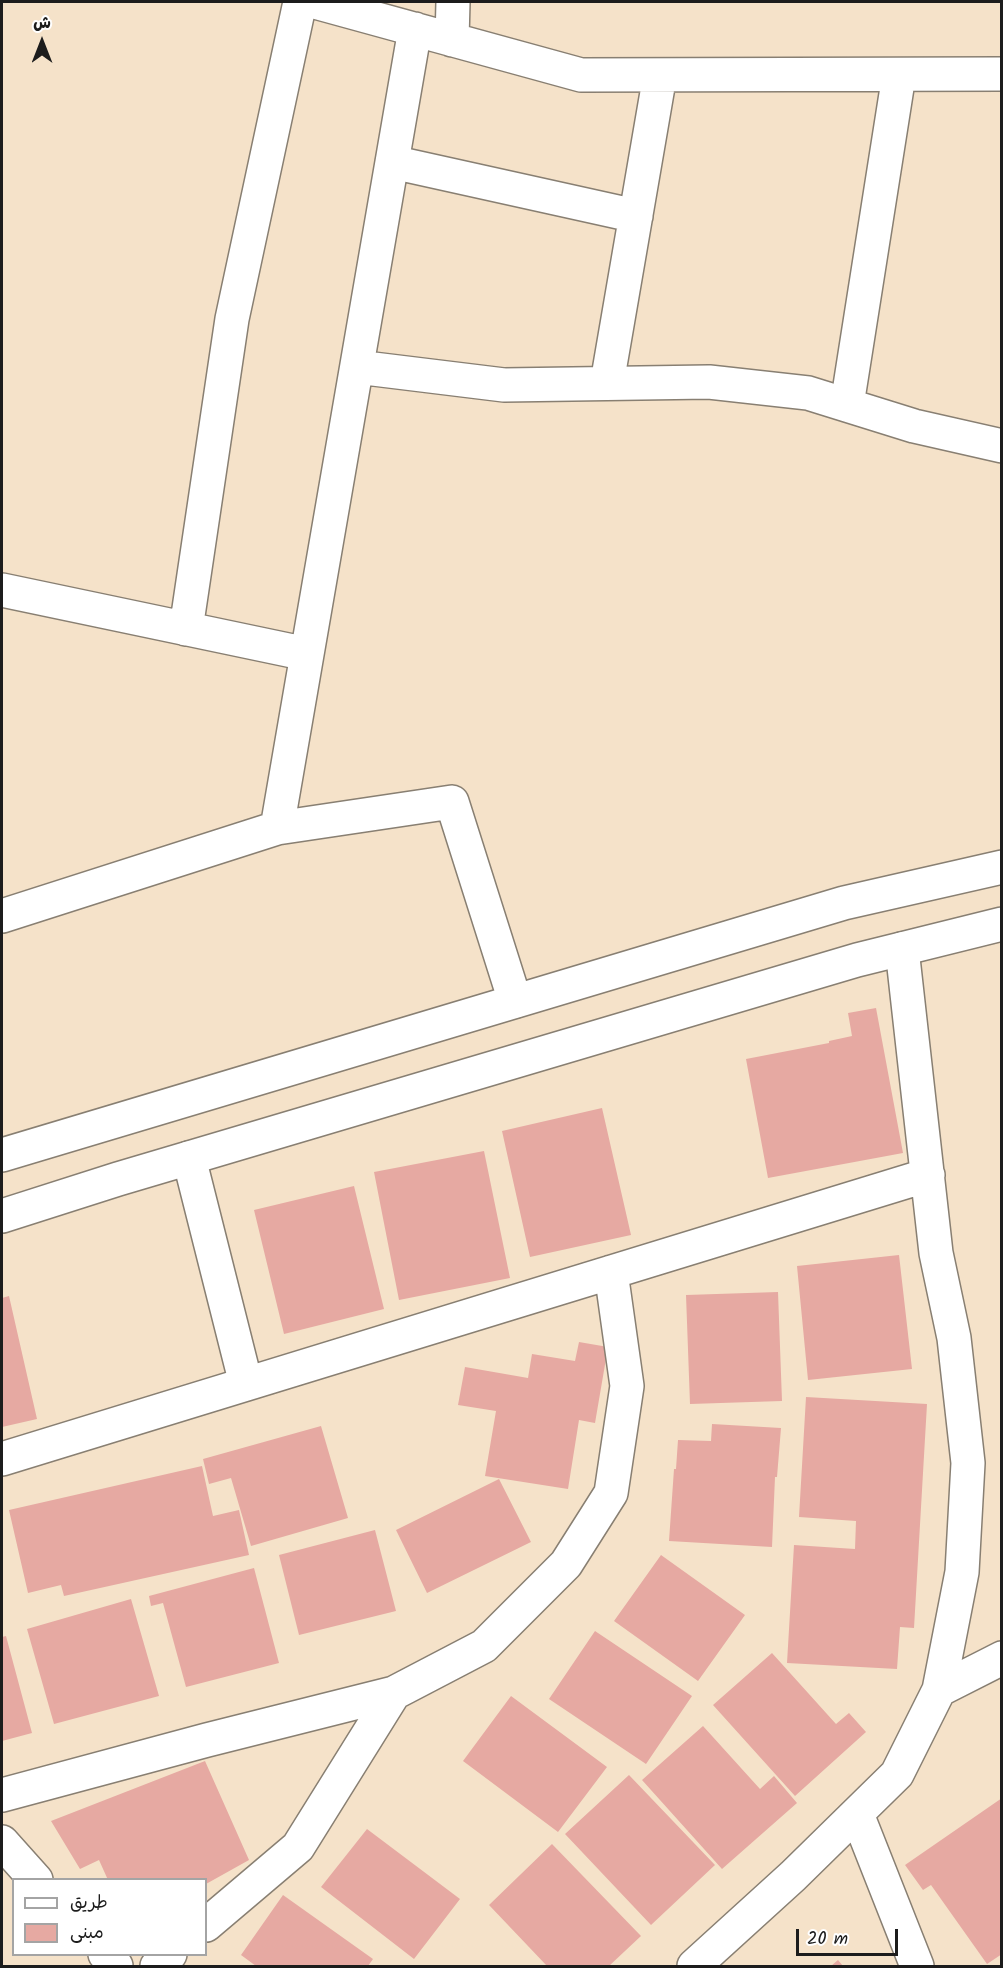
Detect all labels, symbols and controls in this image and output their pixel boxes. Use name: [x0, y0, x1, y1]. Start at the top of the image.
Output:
text: ش: [33, 11, 51, 36]
north arrow: [12, 12, 72, 72]
legend: [12, 1878, 207, 1956]
text: طريق: [70, 1889, 108, 1918]
scale bar: [799, 1917, 901, 1955]
text: مبنى: [70, 1919, 104, 1948]
text: 20 m: [807, 1925, 848, 1954]

